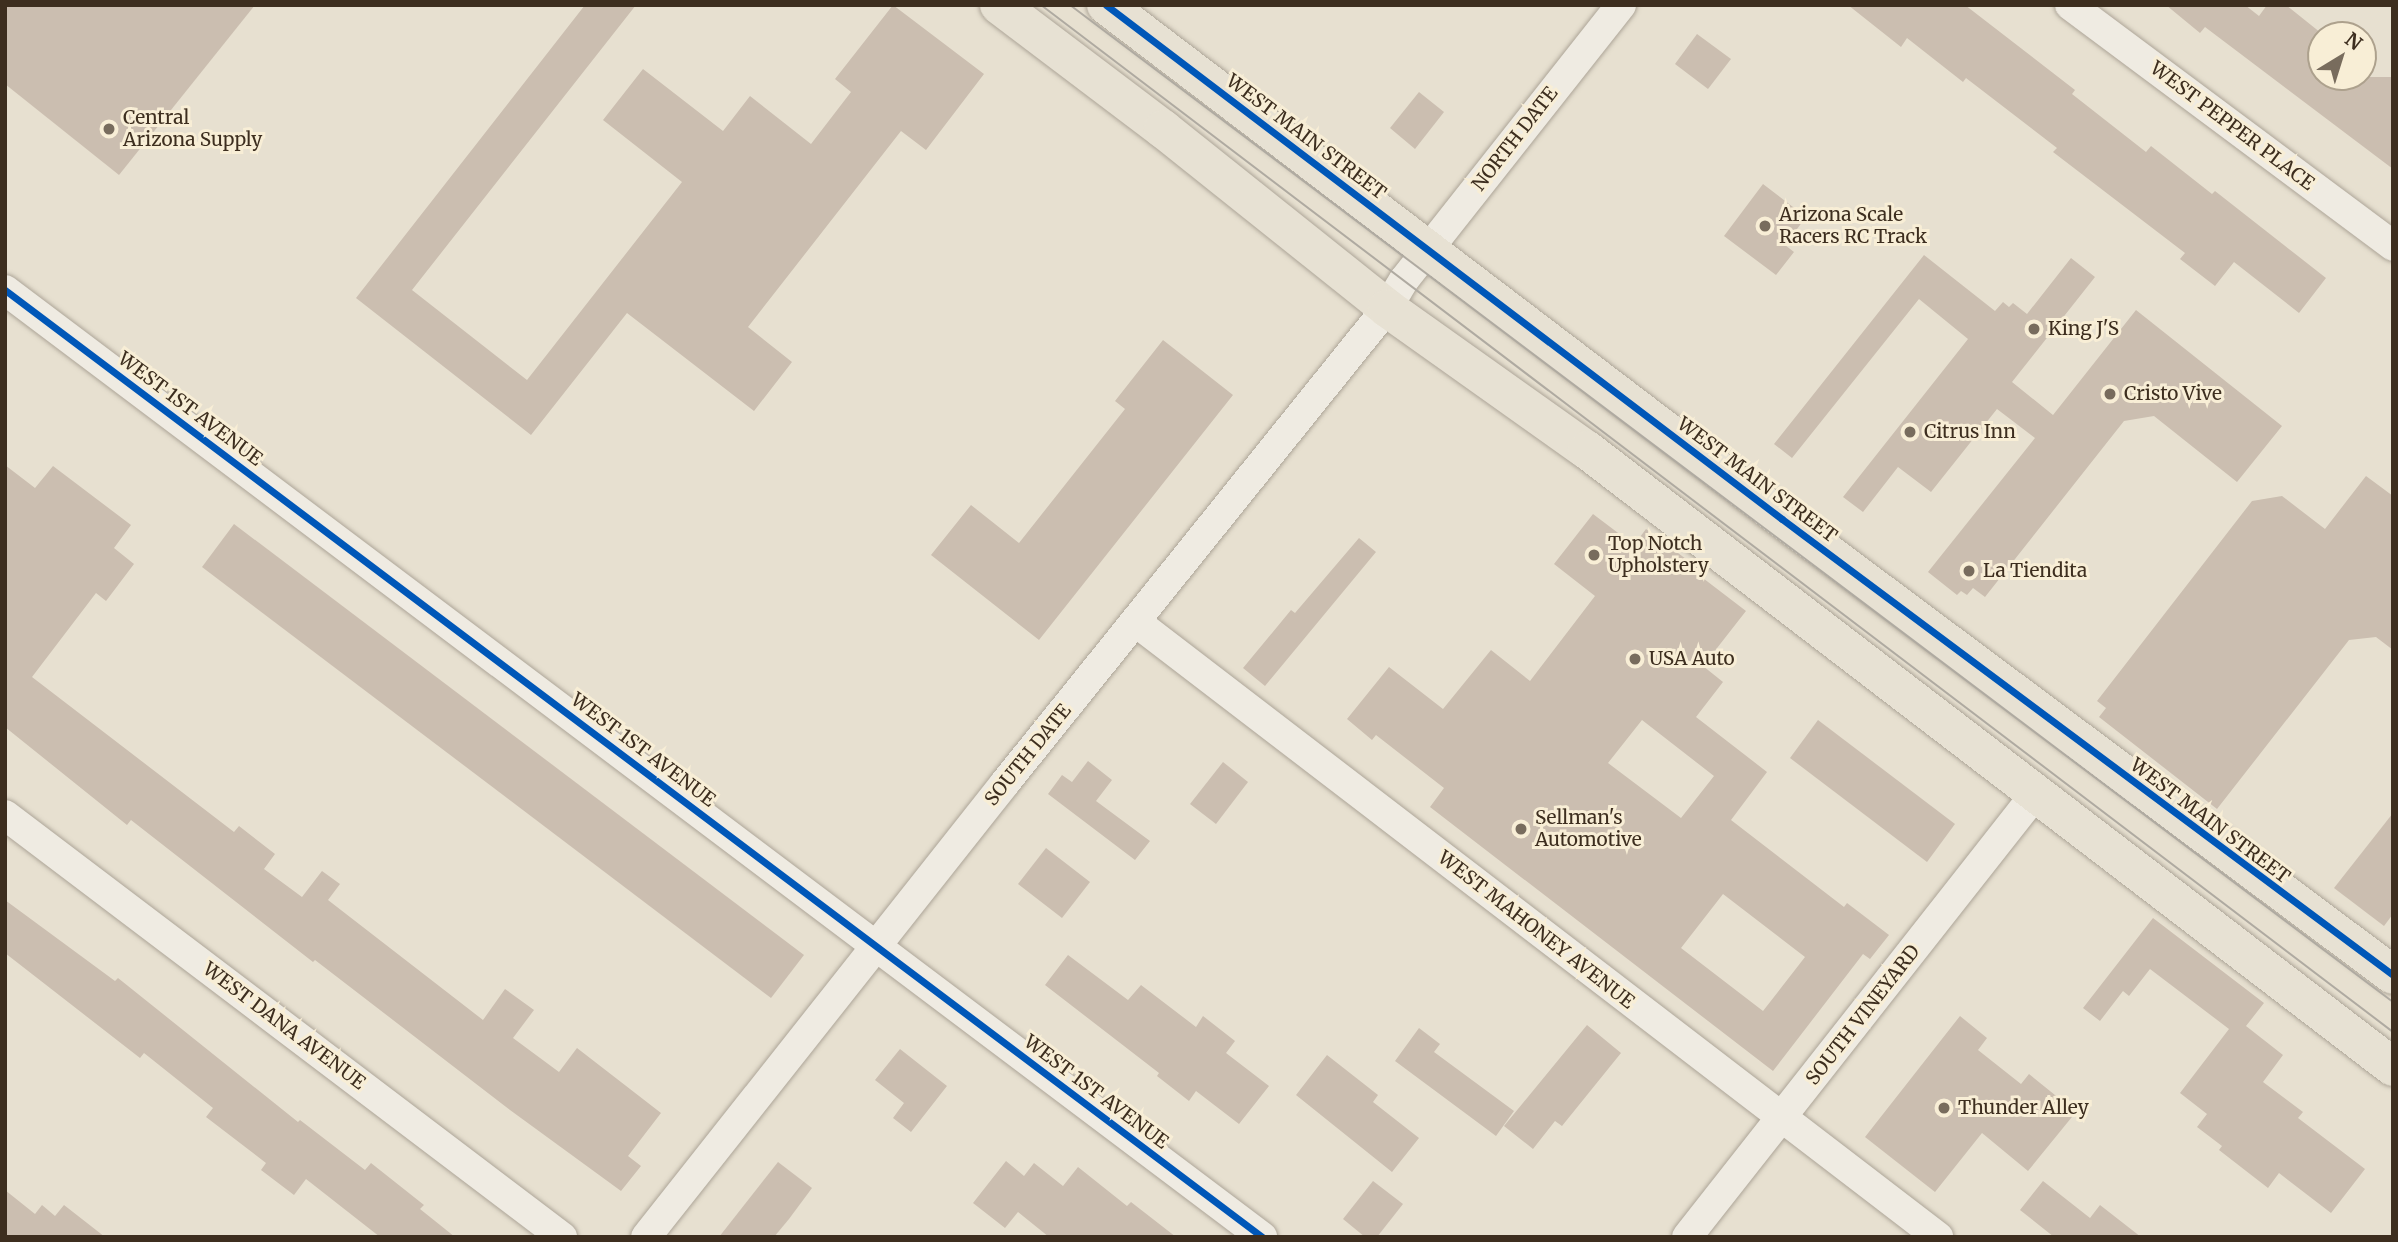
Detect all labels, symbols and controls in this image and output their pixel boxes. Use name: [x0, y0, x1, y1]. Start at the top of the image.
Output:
north arrow: [2307, 21, 2377, 91]
text: N: [2340, 27, 2367, 55]
street label: WEST PEPPER PLACE: [2145, 57, 2319, 195]
street label: WEST MAIN STREET: [1222, 70, 1390, 204]
street label: NORTH DATE: [1467, 83, 1563, 195]
place label: Central Arizona Supply: [123, 107, 262, 151]
marker: Central Arizona Supply: [101, 121, 117, 137]
place label: Arizona Scale Racers RC Track: [1779, 204, 1927, 248]
marker: Arizona Scale Racers RC Track: [1757, 218, 1773, 234]
place label: King J'S: [2048, 318, 2119, 340]
marker: King J'S: [2026, 321, 2042, 337]
street label: WEST 1ST AVENUE: [113, 347, 267, 471]
place label: Cristo Vive: [2124, 383, 2222, 405]
marker: Cristo Vive: [2102, 386, 2118, 402]
street label: WEST MAIN STREET: [1673, 413, 1841, 547]
place label: Citrus Inn: [1924, 421, 2016, 443]
marker: Citrus Inn: [1902, 424, 1918, 440]
place label: Top Notch Upholstery: [1608, 533, 1709, 577]
marker: Top Notch Upholstery: [1586, 547, 1602, 563]
place label: La Tiendita: [1983, 560, 2087, 582]
marker: La Tiendita: [1961, 563, 1977, 579]
place label: USA Auto: [1649, 648, 1735, 670]
marker: USA Auto: [1627, 651, 1643, 667]
street label: WEST 1ST AVENUE: [566, 688, 720, 812]
street label: SOUTH DATE: [980, 700, 1076, 810]
street label: WEST MAIN STREET: [2126, 754, 2294, 888]
place label: Sellman's Automotive: [1535, 807, 1642, 851]
marker: Sellman's Automotive: [1513, 821, 1529, 837]
street label: WEST MAHONEY AVENUE: [1433, 846, 1639, 1014]
street label: SOUTH VINEYARD: [1801, 940, 1925, 1090]
street label: WEST DANA AVENUE: [198, 957, 370, 1095]
street label: WEST 1ST AVENUE: [1019, 1030, 1173, 1154]
place label: Thunder Alley: [1958, 1097, 2089, 1119]
marker: Thunder Alley: [1936, 1100, 1952, 1116]

